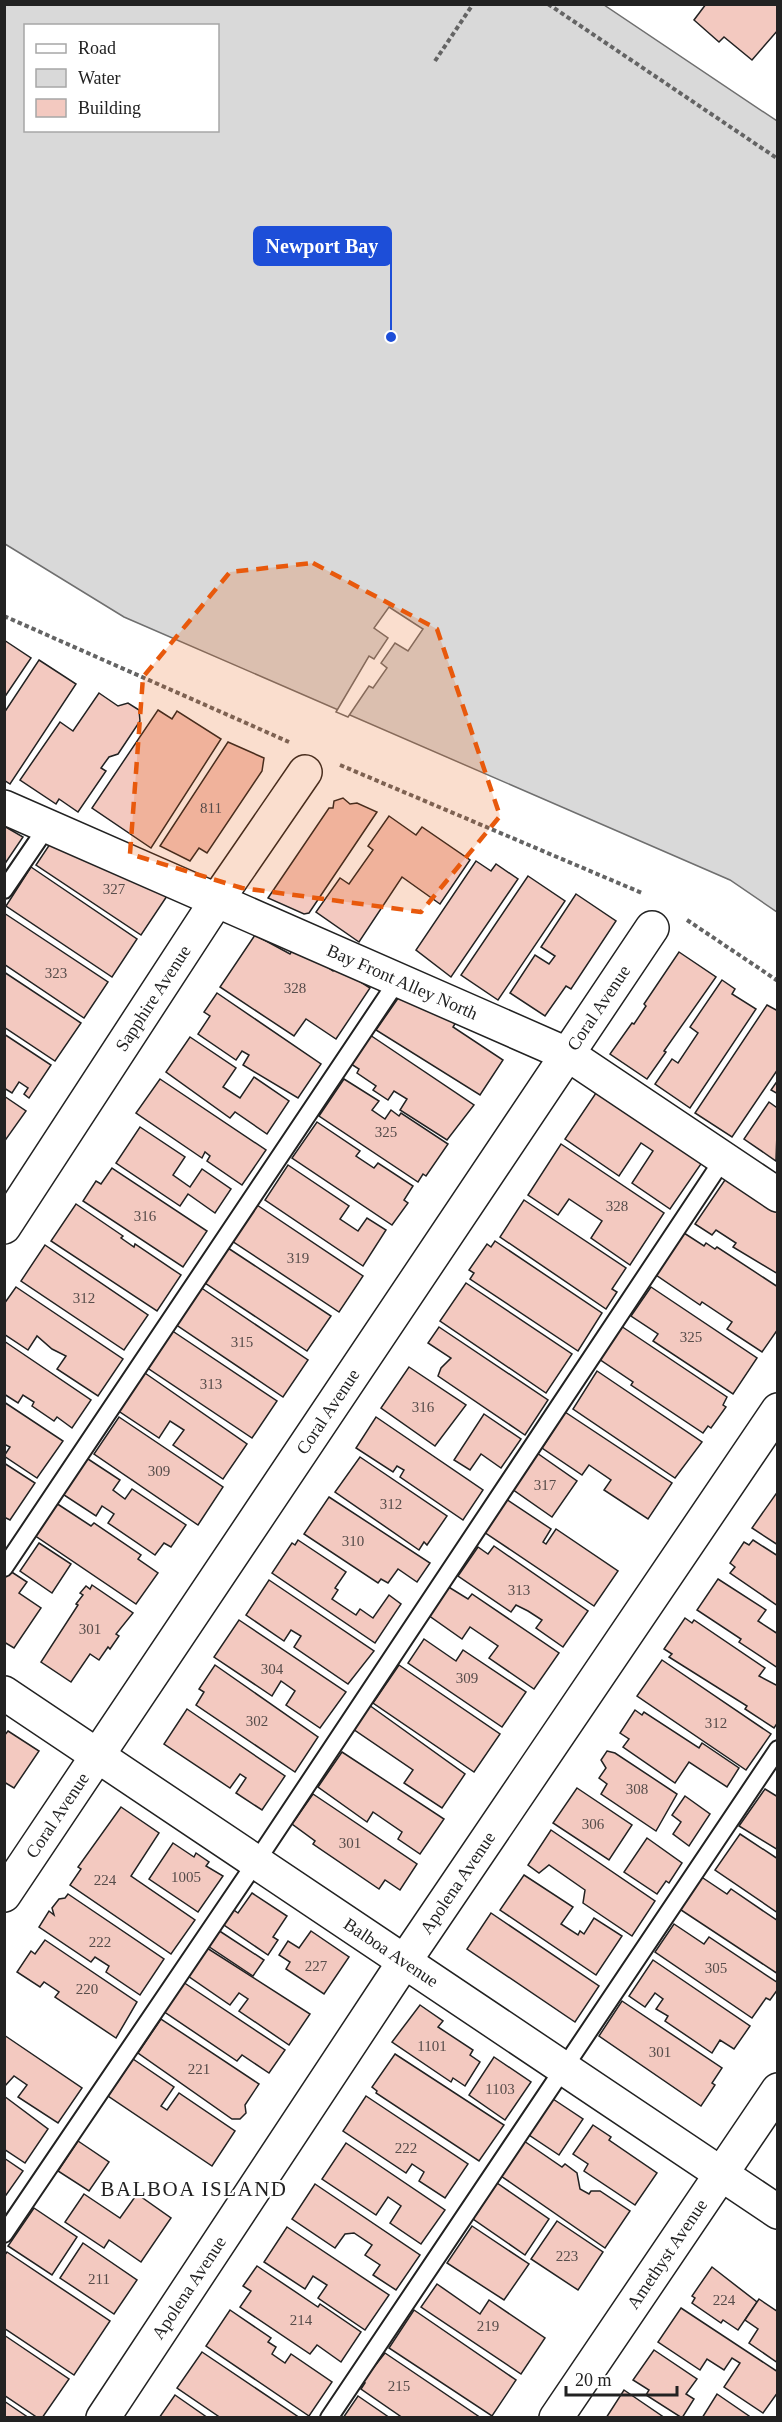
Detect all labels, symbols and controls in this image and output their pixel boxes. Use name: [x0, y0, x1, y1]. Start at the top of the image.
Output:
legend: [24, 24, 219, 132]
text: Road: [78, 38, 116, 58]
text: Water: [78, 68, 121, 88]
text: Building: [78, 98, 141, 118]
callout: Newport Bay: [254, 227, 391, 265]
text: Newport Bay: [266, 235, 378, 258]
house number: 811: [200, 800, 222, 816]
house number: 327: [103, 881, 126, 897]
street label: Bay Front Alley North: [324, 940, 481, 1024]
street label: Sapphire Avenue: [111, 942, 195, 1055]
street label: Coral Avenue: [563, 961, 634, 1054]
house number: 323: [45, 965, 67, 981]
house number: 328: [284, 980, 306, 996]
house number: 325: [375, 1124, 397, 1140]
house number: 328: [606, 1198, 628, 1214]
house number: 316: [134, 1208, 157, 1224]
house number: 319: [287, 1250, 309, 1266]
house number: 312: [73, 1290, 95, 1306]
house number: 325: [680, 1329, 702, 1345]
house number: 315: [231, 1334, 253, 1350]
street label: Coral Avenue: [292, 1365, 364, 1458]
house number: 313: [200, 1376, 222, 1392]
house number: 316: [412, 1399, 435, 1415]
house number: 309: [148, 1463, 170, 1479]
house number: 317: [534, 1477, 557, 1493]
house number: 312: [380, 1496, 402, 1512]
house number: 310: [342, 1533, 364, 1549]
house number: 313: [508, 1582, 530, 1598]
house number: 301: [79, 1621, 101, 1637]
house number: 304: [261, 1661, 284, 1677]
house number: 309: [456, 1670, 478, 1686]
house number: 302: [246, 1713, 268, 1729]
house number: 312: [705, 1715, 727, 1731]
street label: Coral Avenue: [22, 1769, 93, 1862]
house number: 308: [626, 1781, 648, 1797]
house number: 306: [582, 1816, 605, 1832]
street label: Apolena Avenue: [416, 1828, 499, 1938]
house number: 301: [339, 1835, 361, 1851]
house number: 1005: [171, 1869, 201, 1885]
house number: 224: [94, 1872, 117, 1888]
street label: Balboa Avenue: [340, 1914, 442, 1991]
house number: 222: [89, 1934, 111, 1950]
house number: 227: [305, 1958, 328, 1974]
house number: 305: [705, 1960, 727, 1976]
house number: 220: [76, 1981, 98, 1997]
house number: 1101: [417, 2038, 447, 2054]
house number: 301: [649, 2044, 671, 2060]
house number: 221: [188, 2061, 210, 2077]
house number: 1103: [485, 2081, 515, 2097]
house number: 222: [395, 2140, 417, 2156]
district label: BALBOA ISLAND: [101, 2177, 287, 2201]
street label: Amethyst Avenue: [623, 2195, 711, 2313]
street label: Apolena Avenue: [148, 2233, 230, 2343]
house number: 223: [556, 2248, 578, 2264]
house number: 211: [88, 2271, 110, 2287]
house number: 224: [713, 2292, 736, 2308]
house number: 214: [290, 2312, 313, 2328]
house number: 219: [477, 2318, 499, 2334]
scale bar: [566, 2359, 677, 2397]
text: 20 m: [575, 2370, 612, 2390]
house number: 215: [388, 2378, 410, 2394]

